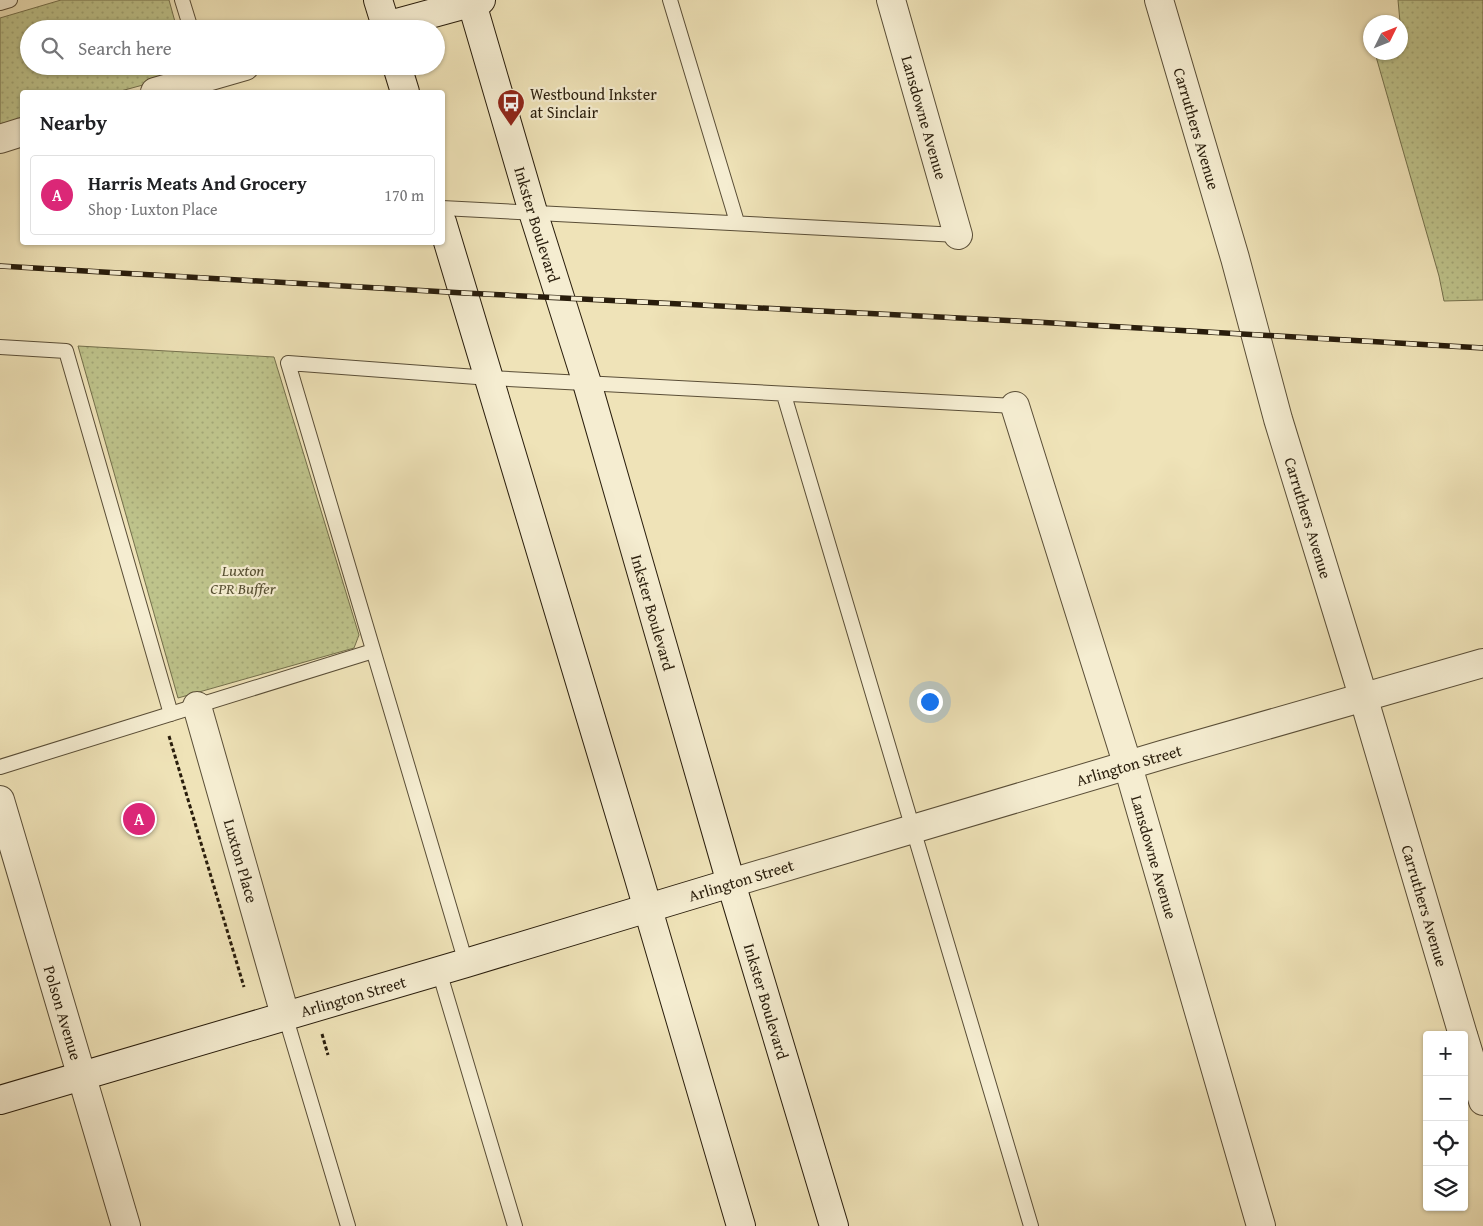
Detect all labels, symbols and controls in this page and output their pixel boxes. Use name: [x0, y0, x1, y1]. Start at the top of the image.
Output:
north arrow: [1363, 15, 1408, 60]
search box: [20, 20, 445, 75]
icon: search: [38, 34, 66, 62]
text: Search here: [78, 34, 172, 62]
street label: Lansdowne Avenue: [895, 53, 954, 182]
street label: Carruthers Avenue: [1168, 65, 1226, 192]
place label: Westbound Inkster at Sinclair: [530, 82, 657, 124]
bus stop icon: Westbound Inkster at Sinclair: [496, 88, 526, 127]
text: Nearby: [40, 107, 107, 138]
street label: Inkster Boulevard: [508, 164, 567, 286]
text: Harris Meats And Grocery: [88, 169, 307, 197]
text: A: [52, 183, 62, 207]
text: 170 m: [384, 183, 424, 207]
text: Shop · Luxton Place: [88, 197, 217, 221]
street label: Carruthers Avenue: [1278, 454, 1338, 582]
street label: Inkster Boulevard: [625, 552, 681, 674]
park label: Luxton CPR Buffer: [210, 558, 277, 600]
your location: [917, 689, 943, 715]
street label: Arlington Street: [1073, 738, 1185, 792]
street label: Lansdowne Avenue: [1125, 792, 1184, 922]
pin: A: [123, 800, 155, 838]
street label: Luxton Place: [218, 816, 264, 906]
street label: Carruthers Avenue: [1396, 842, 1454, 970]
street label: Arlington Street: [685, 852, 797, 907]
street label: Inkster Boulevard: [738, 940, 795, 1063]
street label: Polson Avenue: [38, 963, 88, 1063]
street label: Arlington Street: [297, 969, 409, 1023]
map controls: [1423, 1031, 1468, 1211]
button: +: [1423, 1031, 1468, 1076]
button: −: [1423, 1076, 1468, 1121]
button: locate: [1423, 1121, 1468, 1166]
button: layers: [1423, 1166, 1468, 1211]

